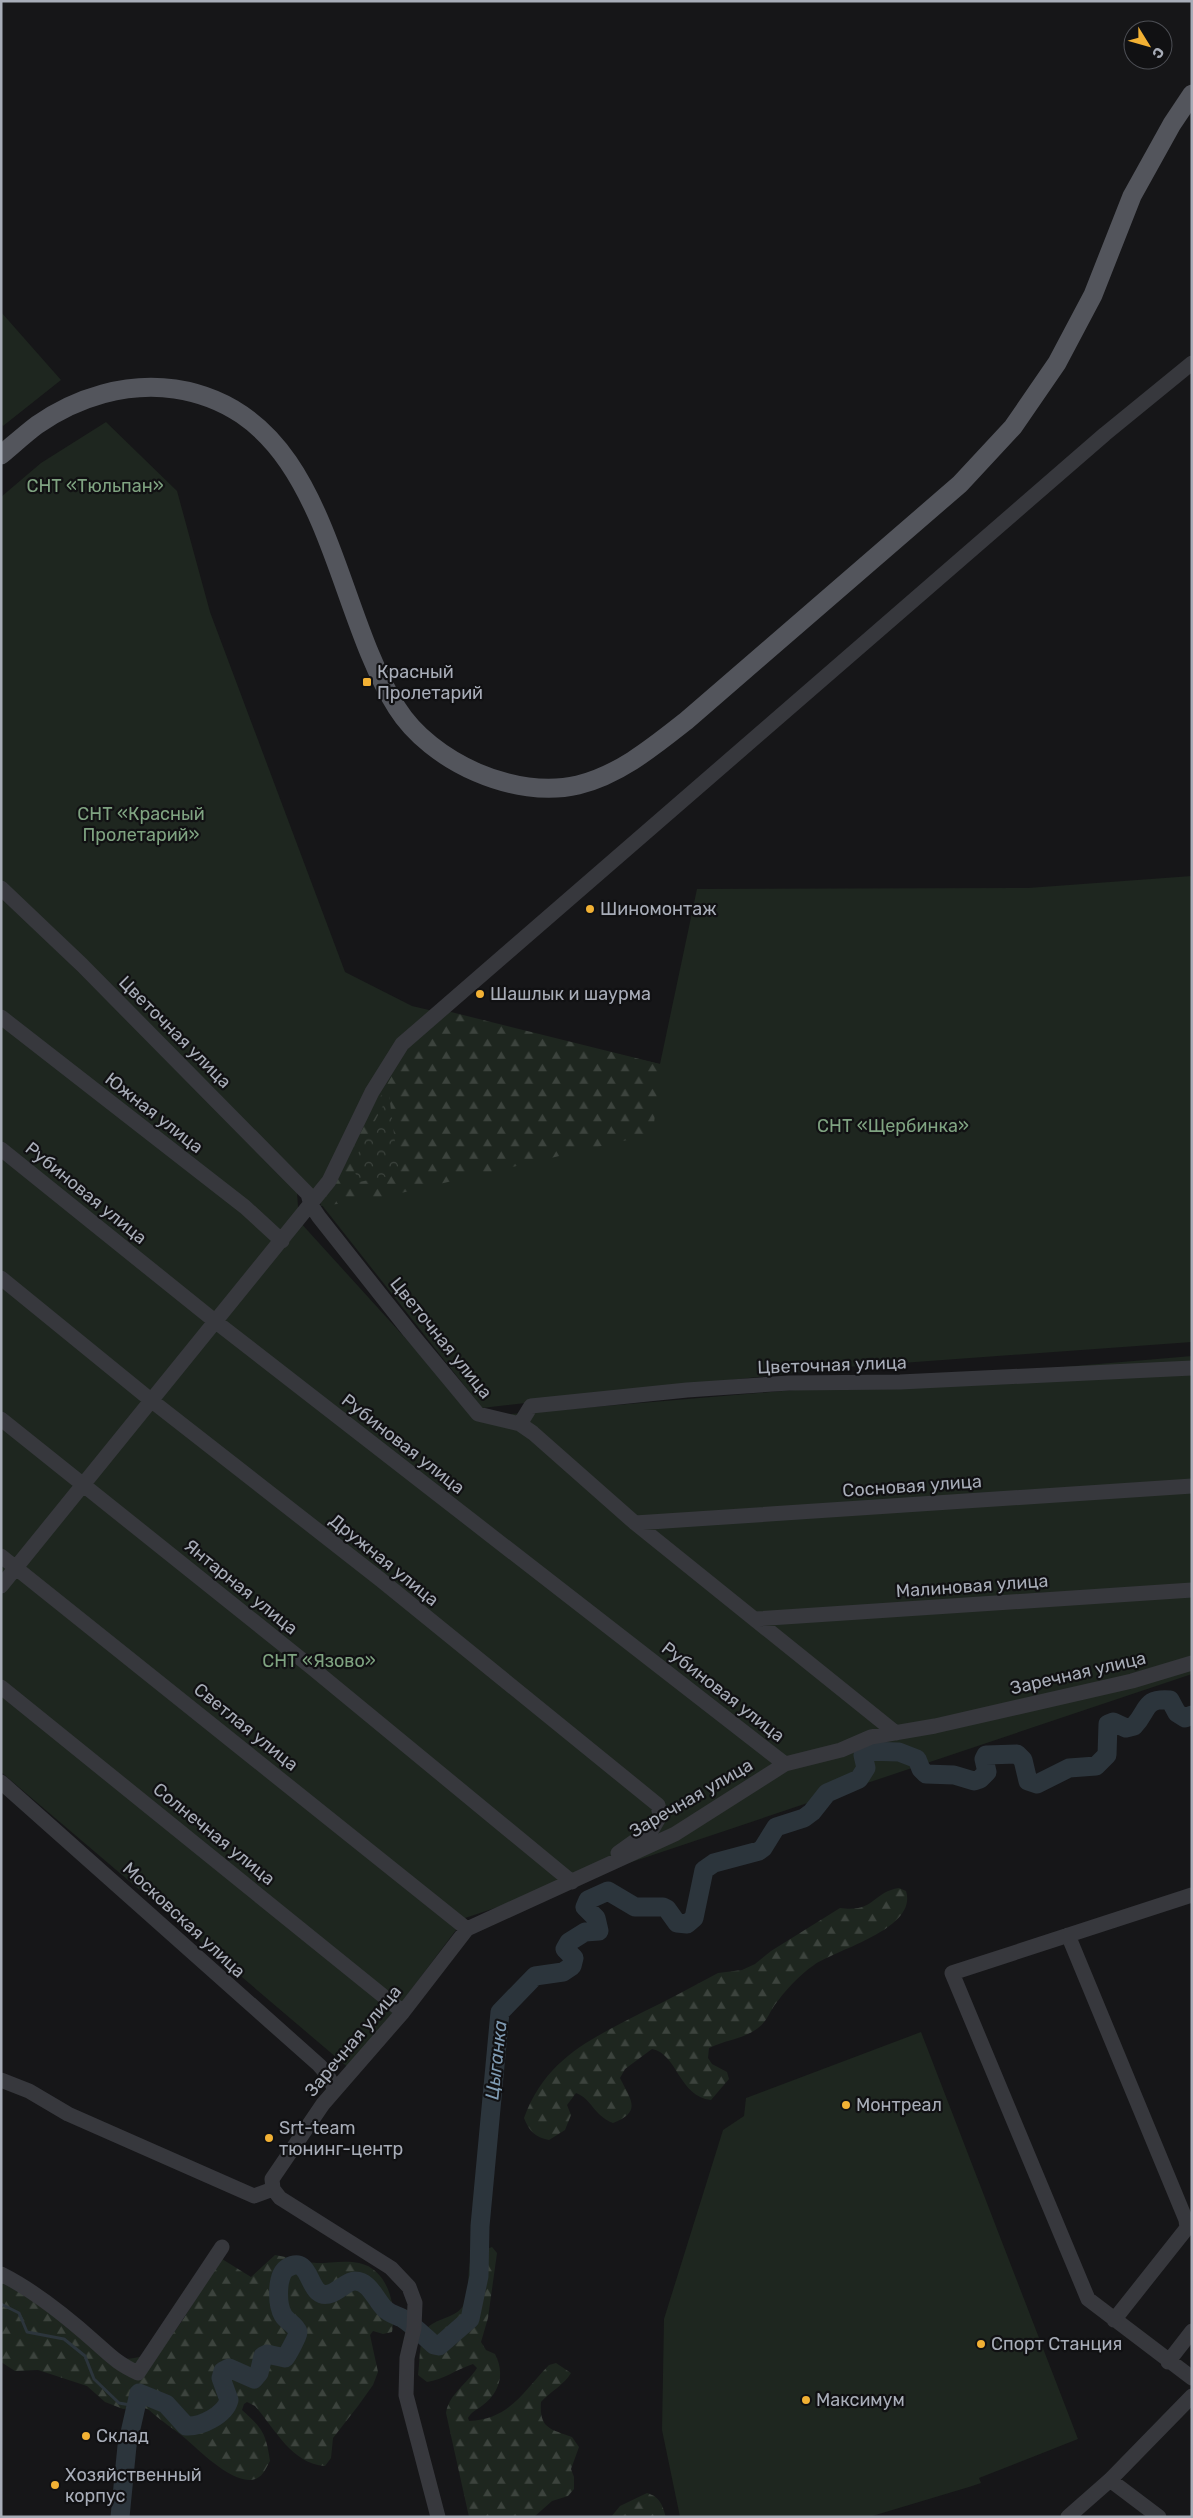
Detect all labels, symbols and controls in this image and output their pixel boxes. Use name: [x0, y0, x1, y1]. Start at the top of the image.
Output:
north arrow: [1123, 20, 1173, 70]
text: С: [1148, 43, 1168, 62]
park label: СНТ «Тюльпан»: [26, 475, 164, 497]
place label: Красный Пролетарий: [377, 661, 483, 704]
marker: Красный Пролетарий: [361, 676, 373, 688]
park label: СНТ «Красный Пролетарий»: [77, 803, 205, 846]
place label: Шиномонтаж: [600, 898, 717, 920]
marker: Шиномонтаж: [584, 903, 596, 915]
street label: Цветочная улица: [114, 971, 236, 1093]
place label: Шашлык и шаурма: [490, 983, 651, 1005]
marker: Шашлык и шаурма: [474, 988, 486, 1000]
street label: Южная улица: [101, 1068, 207, 1158]
park label: СНТ «Щербинка»: [817, 1115, 969, 1137]
street label: Рубиновая улица: [21, 1137, 151, 1249]
street label: Цветочная улица: [385, 1273, 497, 1403]
street label: Цветочная улица: [757, 1351, 907, 1379]
street label: Рубиновая улица: [337, 1389, 469, 1499]
street label: Сосновая улица: [842, 1470, 982, 1502]
street label: Дружная улица: [325, 1509, 443, 1611]
street label: Янтарная улица: [180, 1535, 302, 1639]
street label: Малиновая улица: [895, 1570, 1049, 1602]
street label: Рубиновая улица: [657, 1637, 789, 1747]
street label: Заречная улица: [1008, 1647, 1148, 1699]
park label: СНТ «Язово»: [262, 1650, 376, 1672]
street label: Светлая улица: [189, 1678, 303, 1776]
street label: Заречная улица: [625, 1754, 757, 1842]
street label: Солнечная улица: [149, 1778, 279, 1890]
street label: Московская улица: [118, 1857, 250, 1983]
street label: Заречная улица: [300, 1981, 406, 2101]
water label: Цыганка: [480, 2019, 512, 2101]
place label: Монтреал: [856, 2094, 942, 2116]
marker: Монтреал: [840, 2099, 852, 2111]
place label: Srt-team тюнинг-центр: [279, 2117, 403, 2160]
marker: Srt-team тюнинг-центр: [263, 2132, 275, 2144]
place label: Спорт Станция: [991, 2333, 1122, 2355]
marker: Спорт Станция: [975, 2338, 987, 2350]
place label: Максимум: [816, 2389, 905, 2411]
marker: Максимум: [800, 2394, 812, 2406]
place label: Склад: [96, 2425, 149, 2447]
marker: Склад: [80, 2430, 92, 2442]
place label: Хозяйственный корпус: [65, 2464, 202, 2507]
marker: Хозяйственный корпус: [49, 2479, 61, 2491]

